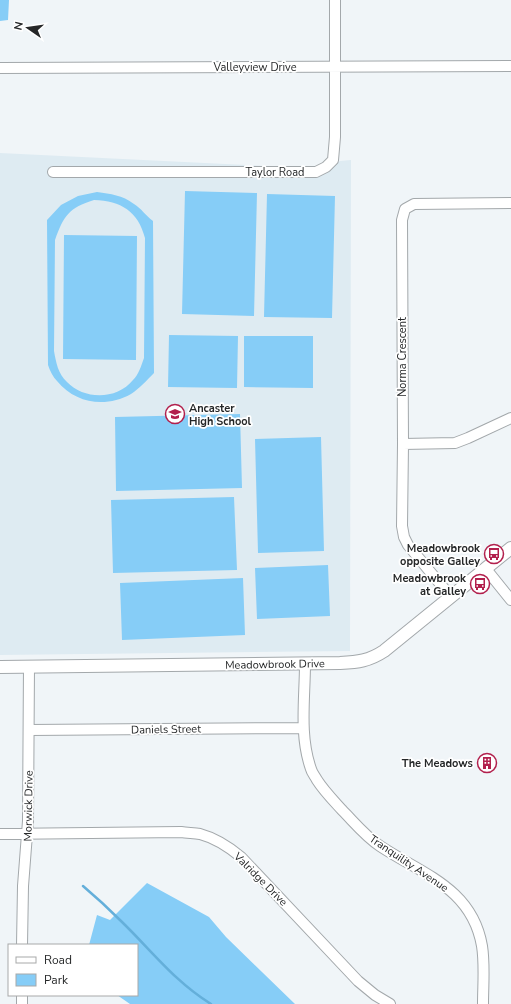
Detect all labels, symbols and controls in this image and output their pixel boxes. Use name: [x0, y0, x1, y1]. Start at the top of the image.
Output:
north arrow: [8, 8, 48, 48]
text: N: [11, 20, 27, 32]
street label: Valleyview Drive: [212, 60, 297, 75]
street label: Taylor Road: [246, 165, 304, 180]
street label: Norma Crescent: [395, 317, 410, 397]
place label: Ancaster High School: [189, 401, 252, 429]
school or university icon: Ancaster High School: [164, 403, 186, 425]
place label: Meadowbrook opposite Galley: [400, 541, 481, 569]
bus stop icon: Meadowbrook opposite Galley: [483, 543, 505, 565]
place label: Meadowbrook at Galley: [393, 571, 467, 599]
bus stop icon: Meadowbrook at Galley: [469, 573, 491, 595]
street label: Meadowbrook Drive: [225, 656, 325, 673]
street label: Daniels Street: [131, 721, 201, 738]
building icon: The Meadows: [476, 752, 498, 774]
place label: The Meadows: [402, 756, 473, 771]
street label: Morwick Drive: [20, 770, 37, 842]
street label: Tranquility Avenue: [366, 831, 451, 896]
street label: Valridge Drive: [230, 849, 291, 910]
legend: [8, 944, 138, 996]
text: Road: [44, 952, 72, 968]
text: Park: [44, 972, 69, 988]

